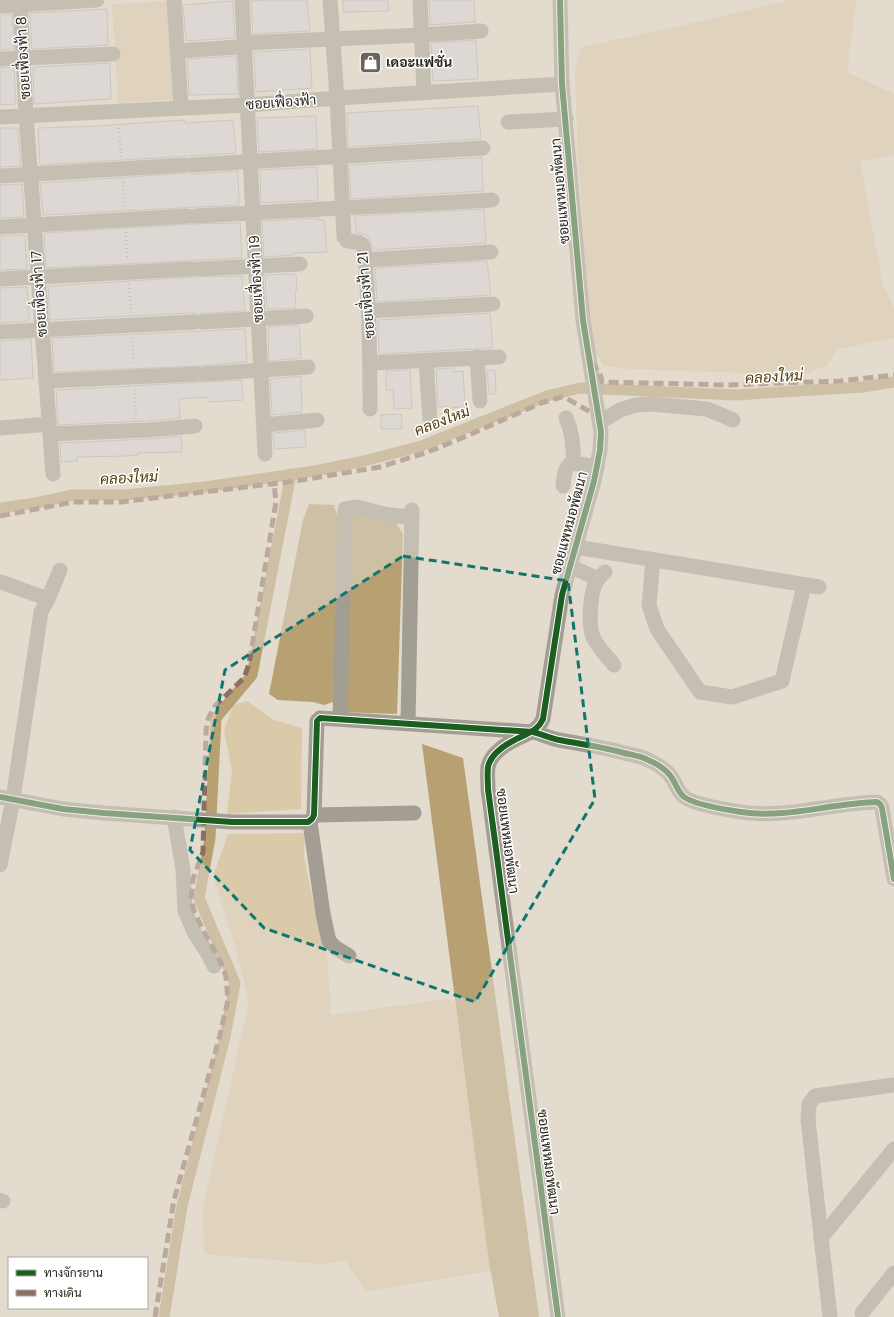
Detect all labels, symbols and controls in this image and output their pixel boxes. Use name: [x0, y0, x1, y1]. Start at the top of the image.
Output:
street label: ซอยเฟื่องฟ้า 8: [9, 16, 35, 100]
shop icon: เดอะแฟชั่น: [358, 49, 384, 75]
place label: เดอะแฟชั่น: [386, 50, 452, 72]
street label: ซอยเฟื่องฟ้า: [245, 88, 317, 114]
street label: ซอยแพหมอพัฒนา: [545, 137, 575, 245]
street label: ซอยเฟื่องฟ้า 19: [242, 235, 268, 323]
street label: ซอยเฟื่องฟ้า 17: [24, 250, 52, 338]
street label: ซอยเฟื่องฟ้า 21: [350, 251, 380, 339]
water label: คลองใหม่: [744, 364, 804, 389]
water label: คลองใหม่: [411, 400, 474, 441]
water label: คลองใหม่: [99, 465, 159, 490]
street label: ซอยแพหมอพัฒนา: [546, 469, 592, 577]
street label: ซอยแพหมอพัฒนา: [492, 787, 524, 895]
street label: ซอยแพหมอพัฒนา: [533, 1108, 565, 1216]
legend: [8, 1257, 148, 1309]
text: ทางจักรยาน: [44, 1264, 103, 1281]
text: ทางเดิน: [44, 1284, 82, 1301]

